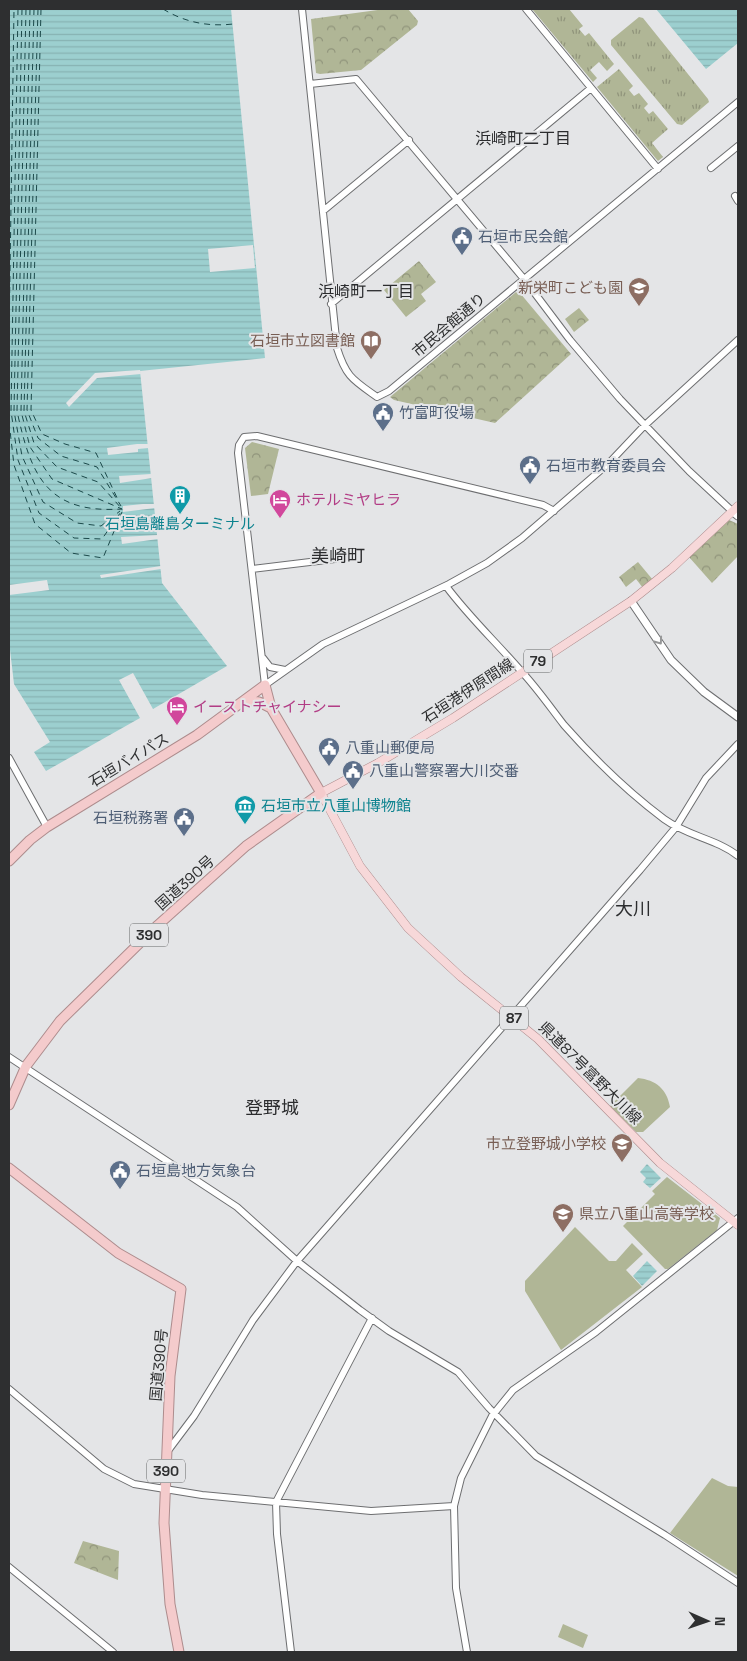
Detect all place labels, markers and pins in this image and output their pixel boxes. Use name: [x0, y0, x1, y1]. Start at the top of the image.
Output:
public building icon: 石垣市民会館: [450, 225, 474, 256]
place label: 石垣市民会館: [478, 227, 568, 246]
school or university icon: 新栄町こども園: [627, 276, 651, 307]
place label: 新栄町こども園: [518, 278, 623, 297]
library icon: 石垣市立図書館: [359, 329, 383, 360]
place label: 石垣市立図書館: [250, 331, 355, 350]
public building icon: 竹富町役場: [371, 401, 395, 432]
place label: 竹富町役場: [399, 403, 474, 422]
public building icon: 石垣市教育委員会: [518, 454, 542, 485]
place label: 石垣市教育委員会: [546, 456, 666, 475]
building icon: 石垣島離島ターミナル: [168, 484, 192, 515]
hotel icon: ホテルミヤヒラ: [268, 488, 292, 519]
place label: ホテルミヤヒラ: [296, 490, 401, 509]
place label: 石垣島離島ターミナル: [105, 514, 255, 533]
hotel icon: イーストチャイナシー: [165, 695, 189, 726]
place label: イーストチャイナシー: [193, 697, 342, 716]
public building icon: 八重山郵便局: [317, 736, 341, 767]
place label: 八重山郵便局: [345, 738, 435, 757]
public building icon: 八重山警察署大川交番: [341, 759, 365, 790]
place label: 八重山警察署大川交番: [369, 761, 519, 780]
museum icon: 石垣市立八重山博物館: [233, 794, 257, 825]
place label: 石垣市立八重山博物館: [261, 796, 411, 815]
public building icon: 石垣税務署: [172, 806, 196, 837]
place label: 石垣税務署: [93, 808, 168, 827]
school or university icon: 市立登野城小学校: [610, 1132, 634, 1163]
place label: 市立登野城小学校: [486, 1134, 606, 1153]
public building icon: 石垣島地方気象台: [108, 1159, 132, 1190]
place label: 石垣島地方気象台: [136, 1161, 256, 1180]
school or university icon: 県立八重山高等学校: [551, 1202, 575, 1233]
place label: 県立八重山高等学校: [579, 1204, 714, 1223]

